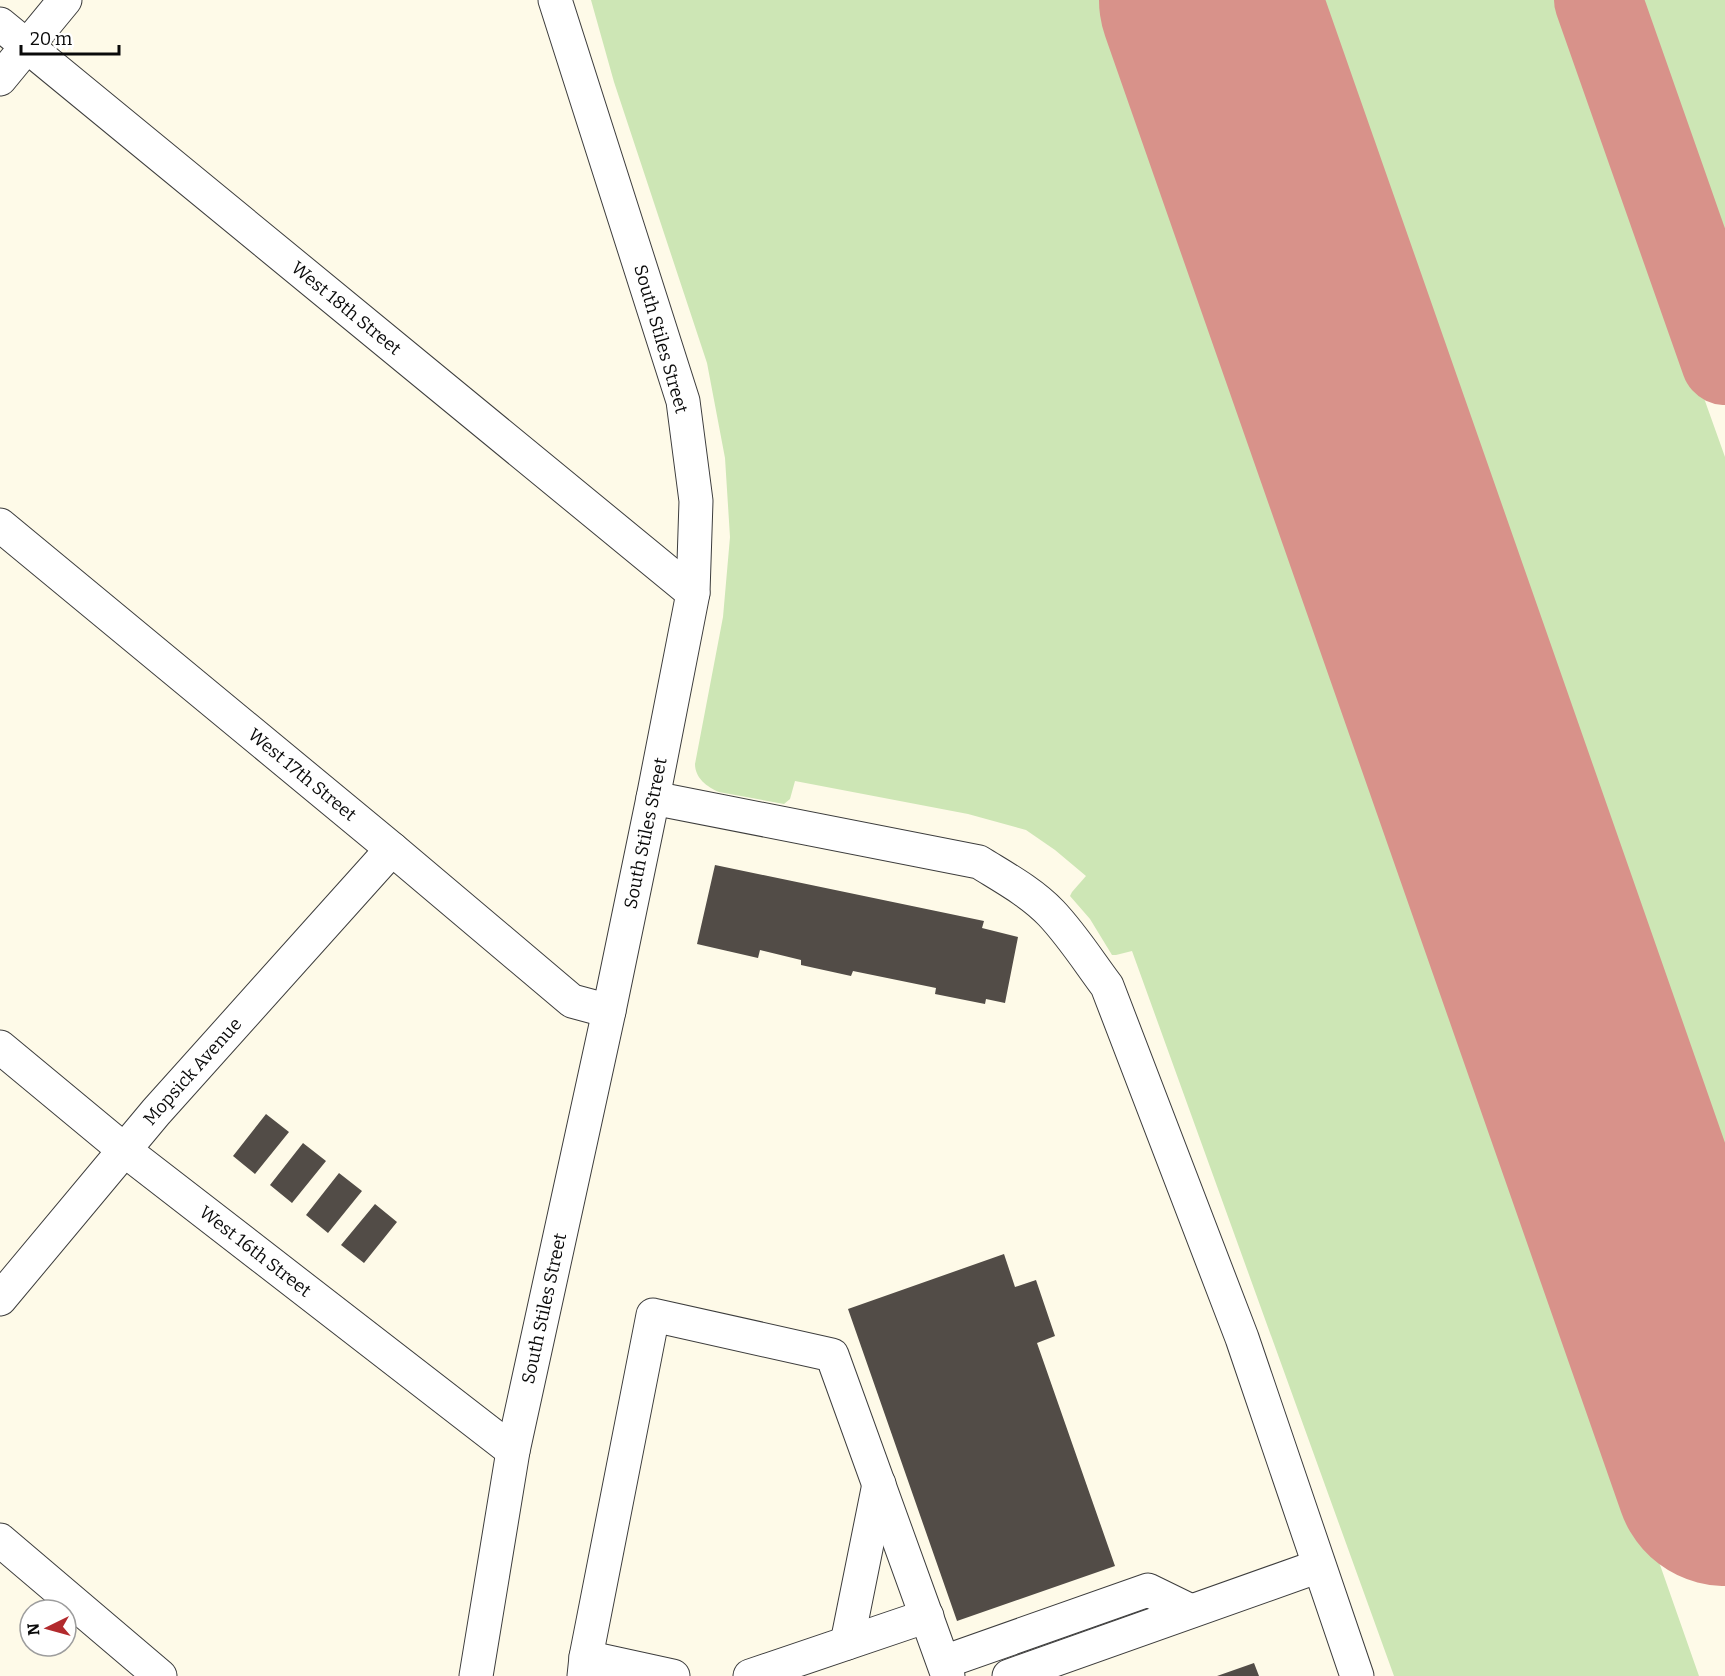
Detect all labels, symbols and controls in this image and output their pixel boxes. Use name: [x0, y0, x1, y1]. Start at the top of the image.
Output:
scale bar: [21, 18, 118, 56]
text: 20 m: [30, 28, 72, 50]
street label: West 18th Street: [287, 257, 406, 360]
street label: South Stiles Street: [629, 262, 693, 416]
street label: West 17th Street: [244, 724, 361, 826]
street label: South Stiles Street: [619, 755, 672, 911]
street label: Mopsick Avenue: [139, 1013, 246, 1130]
street label: West 16th Street: [195, 1201, 316, 1302]
street label: South Stiles Street: [517, 1230, 571, 1386]
north arrow: [18, 1598, 78, 1658]
text: N: [24, 1622, 44, 1636]

